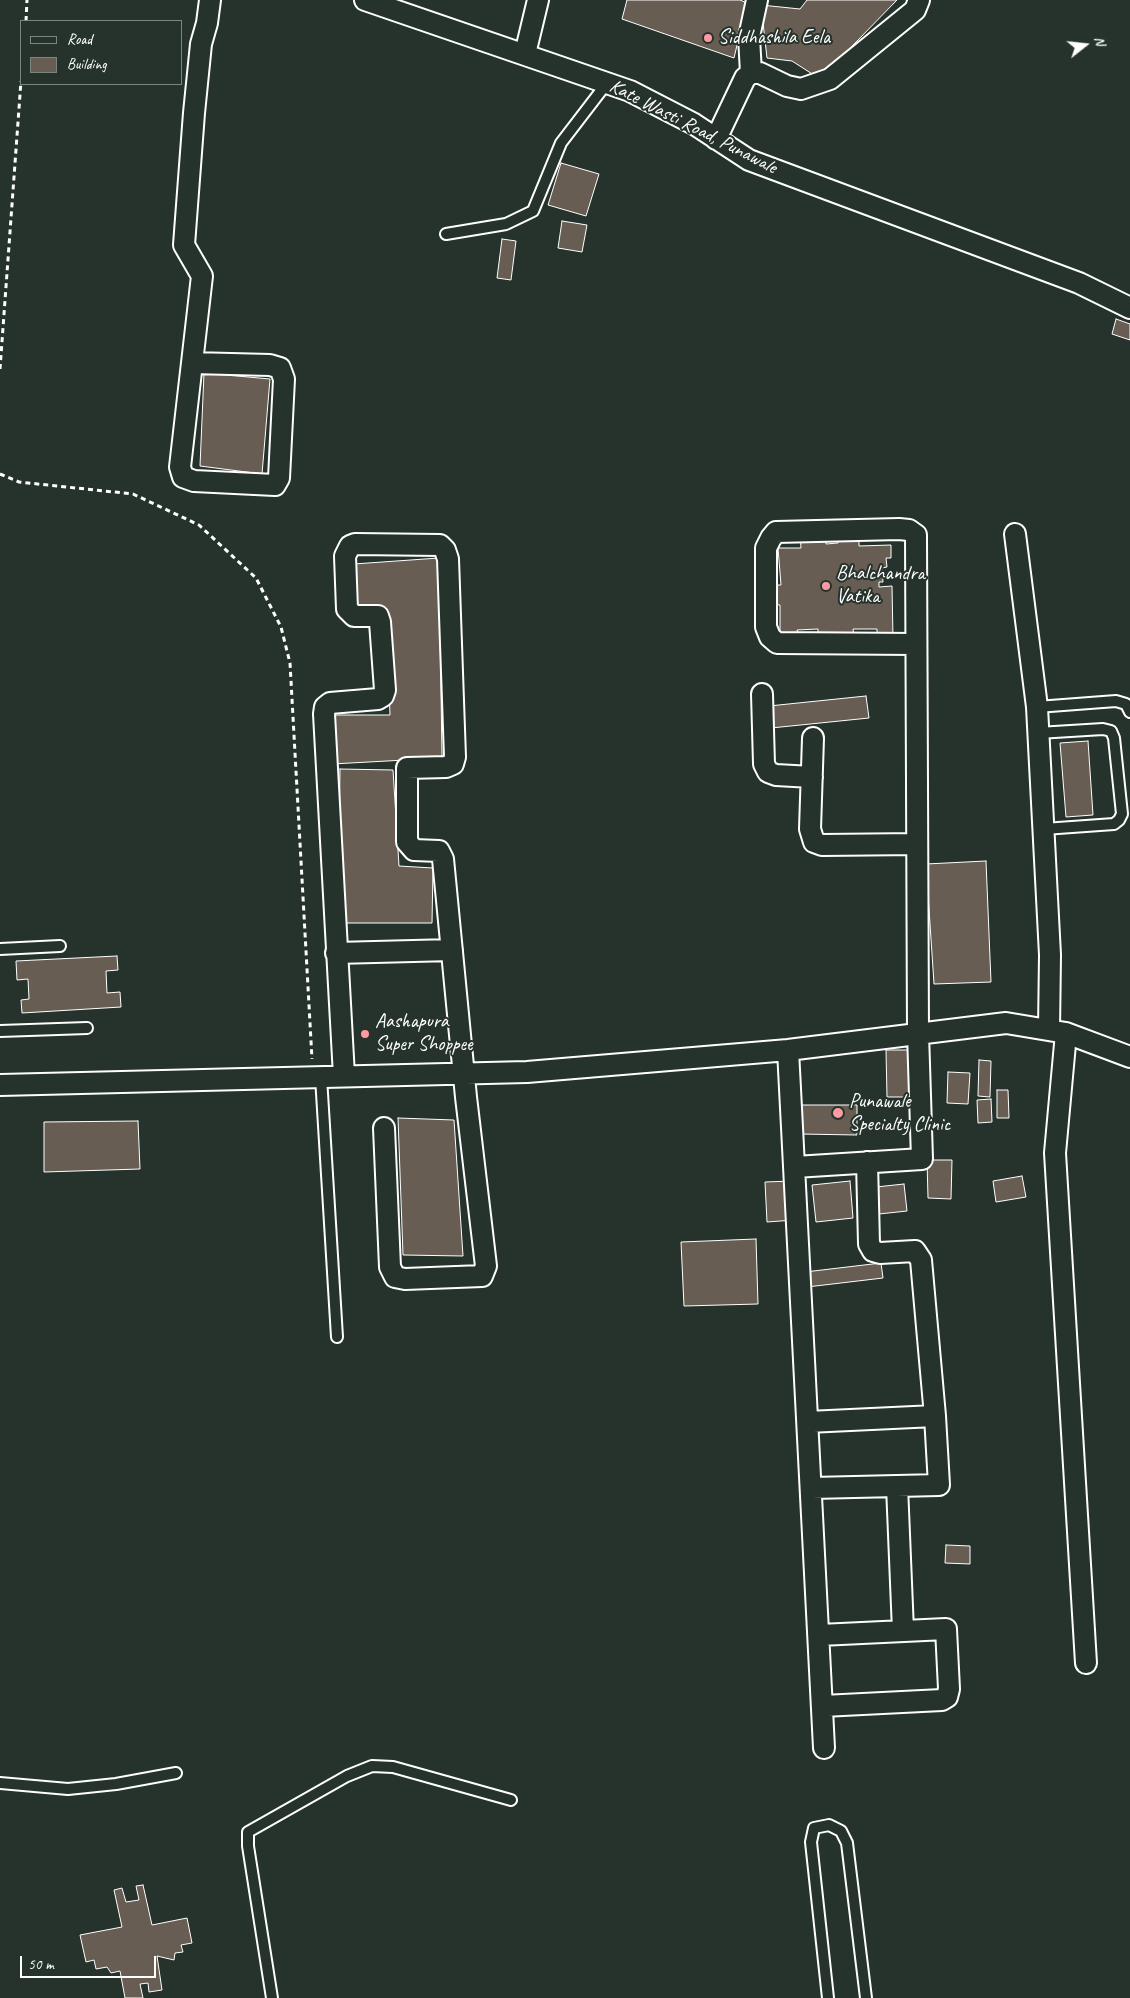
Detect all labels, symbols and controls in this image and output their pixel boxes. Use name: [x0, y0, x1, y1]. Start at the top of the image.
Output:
legend: [20, 20, 182, 85]
north arrow: [1060, 20, 1110, 70]
place label: Siddhashila Eela: [718, 26, 830, 50]
text: Road: [67, 30, 92, 49]
marker: Siddhashila Eela: [702, 32, 714, 44]
text: N: [1091, 34, 1109, 47]
text: Building: [67, 55, 106, 74]
street label: Kate Wasti Road, Punawale: [605, 74, 781, 180]
place label: Bhalchandra Vatika: [836, 562, 925, 609]
marker: Bhalchandra Vatika: [820, 580, 832, 592]
place label: Aashapura Super Shoppee: [375, 1010, 472, 1057]
marker: Aashapura Super Shoppee: [359, 1028, 371, 1040]
place label: Punawale Specialty Clinic: [849, 1090, 950, 1137]
marker: Punawale Specialty Clinic: [831, 1106, 845, 1120]
scale bar: [22, 1946, 159, 1978]
text: 50 m: [28, 1955, 54, 1974]

